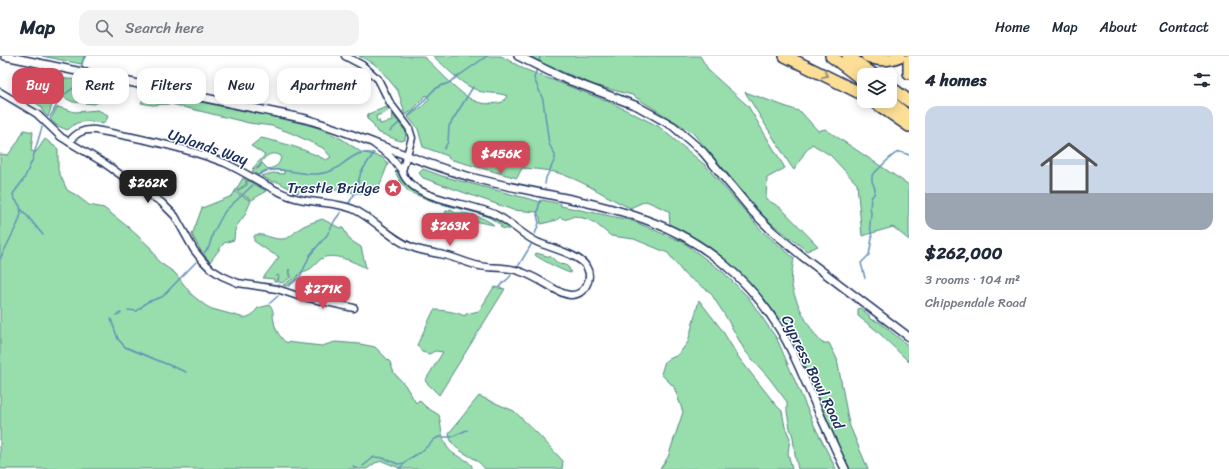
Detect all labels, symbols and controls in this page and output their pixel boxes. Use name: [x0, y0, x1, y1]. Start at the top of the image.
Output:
search box: [79, 10, 359, 46]
text: Map: [20, 11, 55, 44]
text: Search here: [125, 15, 204, 41]
text: Home: [995, 15, 1030, 40]
text: Map: [1052, 15, 1078, 40]
text: About: [1100, 15, 1137, 40]
text: Contact: [1159, 15, 1209, 40]
icon: search: [93, 17, 115, 39]
text: 4 homes: [925, 65, 986, 95]
chip: Buy: [12, 68, 64, 104]
chip: Rent: [72, 68, 129, 104]
chip: Filters: [137, 68, 206, 104]
chip: New: [214, 68, 269, 104]
chip: Apartment: [277, 68, 371, 104]
map controls: [857, 68, 897, 108]
button: layers: [857, 68, 897, 108]
icon: filters: [1191, 69, 1213, 91]
one-way arrow: [820, 70, 828, 78]
street label: Uplands Way: [164, 121, 252, 173]
icon: home: [1033, 132, 1105, 204]
pin: $456K: [473, 141, 529, 175]
text: $456K: [481, 142, 521, 165]
pin: $262K: [120, 170, 176, 204]
text: $262K: [128, 171, 168, 194]
place label: Trestle Bridge: [287, 175, 380, 201]
place icon: Trestle Bridge: [383, 178, 403, 198]
pin: $263K: [422, 213, 478, 247]
text: $263K: [431, 214, 469, 237]
text: $262,000: [925, 238, 1003, 268]
text: 3 rooms · 104 m²: [925, 268, 1020, 291]
pin: $271K: [295, 276, 351, 310]
text: $271K: [304, 277, 342, 300]
text: Chippendale Road: [925, 291, 1026, 314]
street label: Cypress Bowl Road: [774, 310, 852, 435]

